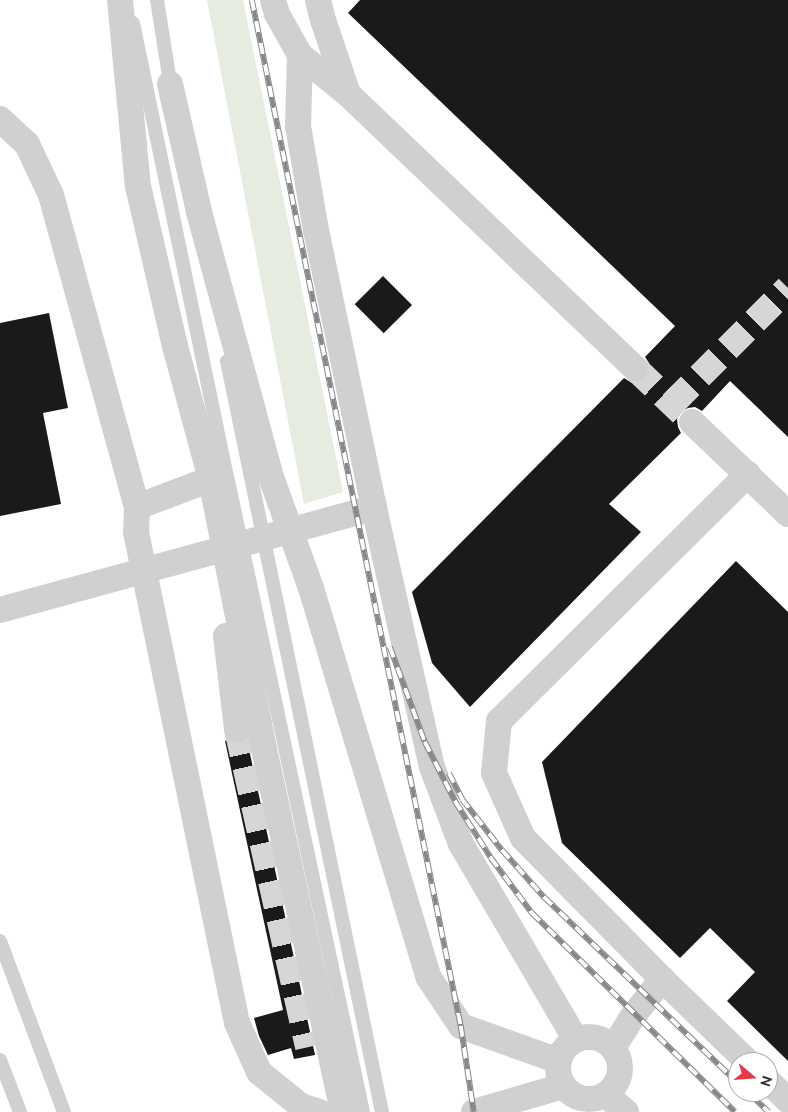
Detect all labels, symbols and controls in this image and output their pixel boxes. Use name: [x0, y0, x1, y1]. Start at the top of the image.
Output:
north arrow: [728, 1052, 778, 1102]
text: N: [757, 1074, 776, 1089]

